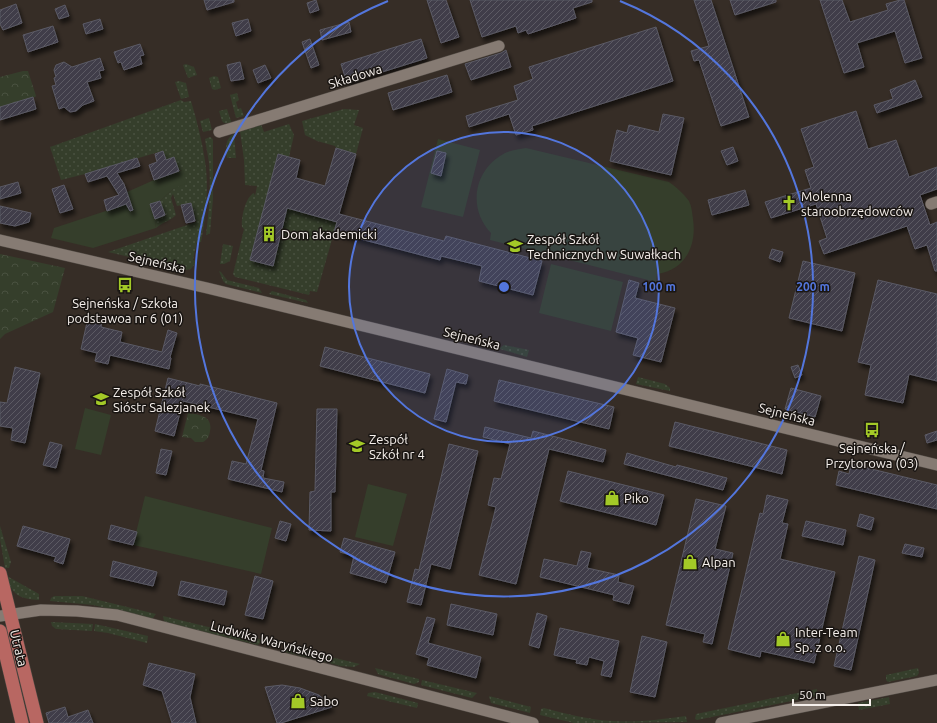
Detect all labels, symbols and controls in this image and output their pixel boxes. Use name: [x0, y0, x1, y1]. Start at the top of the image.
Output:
street label: Składowa: [326, 61, 384, 91]
place label: Molenna staroobrzędowców: [801, 189, 913, 218]
church icon: Molenna staroobrzędowców: [780, 194, 798, 212]
building icon: Dom akademicki: [260, 225, 278, 243]
place label: Dom akademicki: [281, 227, 377, 241]
place label: Zespół Szkół Technicznych w Suwałkach: [527, 232, 681, 261]
school or university icon: Zespół Szkół Technicznych w Suwałkach: [506, 237, 524, 255]
street label: Sejneńska: [127, 249, 187, 275]
bus stop icon: Sejneńska / Szkoła podstawoa nr 6 (01): [116, 276, 134, 294]
centre of rings: [497, 280, 511, 294]
text: 100 m: [642, 280, 676, 293]
text: 200 m: [796, 280, 830, 293]
place label: Sejneńska / Szkoła podstawoa nr 6 (01): [67, 296, 183, 326]
street label: Sejneńska: [442, 324, 502, 352]
place label: Zespół Szkół Sióstr Salezjanek: [113, 385, 211, 414]
school or university icon: Zespół Szkół Sióstr Salezjanek: [92, 390, 110, 408]
street label: Sejneńska: [757, 400, 817, 428]
bus stop icon: Sejneńska / Przytorowa (03): [863, 421, 881, 439]
place label: Zespół Szkół nr 4: [369, 432, 425, 461]
school or university icon: Zespół Szkół nr 4: [348, 437, 366, 455]
place label: Sejneńska / Przytorowa (03): [826, 441, 918, 471]
shop icon: Piko: [603, 489, 621, 507]
place label: Piko: [624, 491, 649, 505]
shop icon: Alpan: [681, 553, 699, 571]
place label: Alpan: [702, 555, 736, 569]
street label: Ludwika Waryńskiego: [209, 618, 335, 664]
place label: Inter-Team Sp. z o.o.: [795, 625, 858, 654]
street label: Utrata: [8, 628, 30, 668]
shop icon: Inter-Team Sp. z o.o.: [774, 630, 792, 648]
scale bar: [793, 681, 870, 707]
text: 50 m: [799, 688, 826, 701]
shop icon: Sabo: [289, 692, 307, 710]
place label: Sabo: [310, 694, 339, 708]

